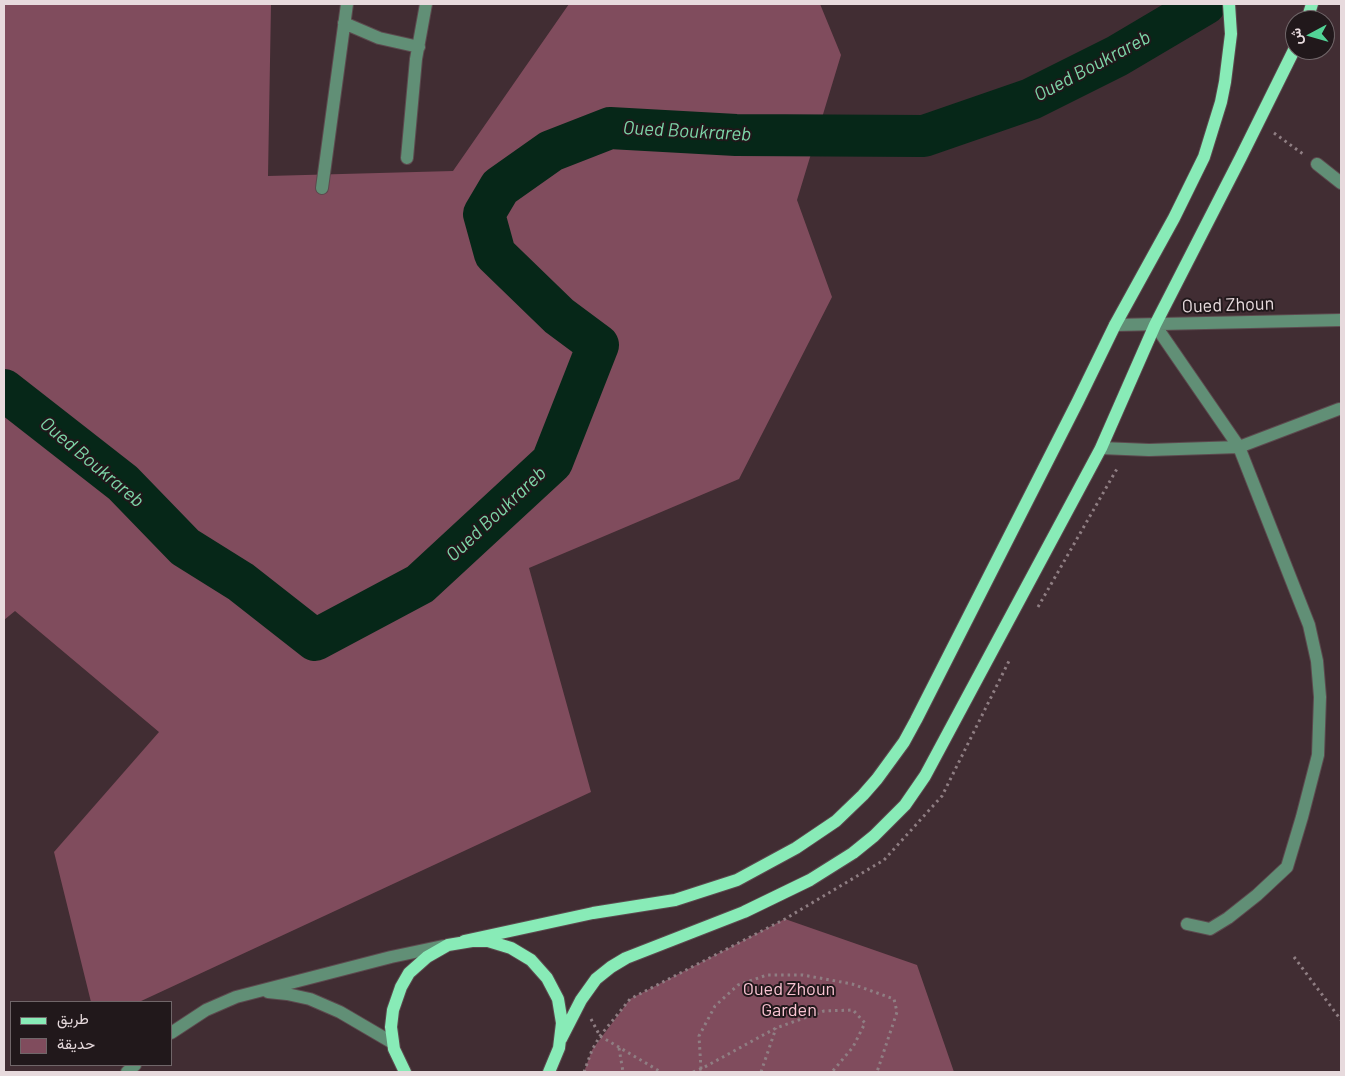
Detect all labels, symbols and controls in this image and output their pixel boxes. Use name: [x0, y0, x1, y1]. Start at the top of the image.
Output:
north arrow: [1285, 10, 1335, 60]
water label: Oued Boukrareb: [1030, 26, 1154, 106]
text: ش: [1286, 27, 1305, 46]
water label: Oued Boukrareb: [622, 116, 752, 146]
street label: Oued Zhoun: [1181, 293, 1275, 317]
water label: Oued Boukrareb: [35, 412, 149, 512]
water label: Oued Boukrareb: [441, 462, 551, 566]
park label: Oued Zhoun Garden: [743, 978, 835, 1021]
legend: [10, 1001, 172, 1066]
text: طريق: [57, 1009, 89, 1027]
text: حديقة: [57, 1034, 95, 1052]

